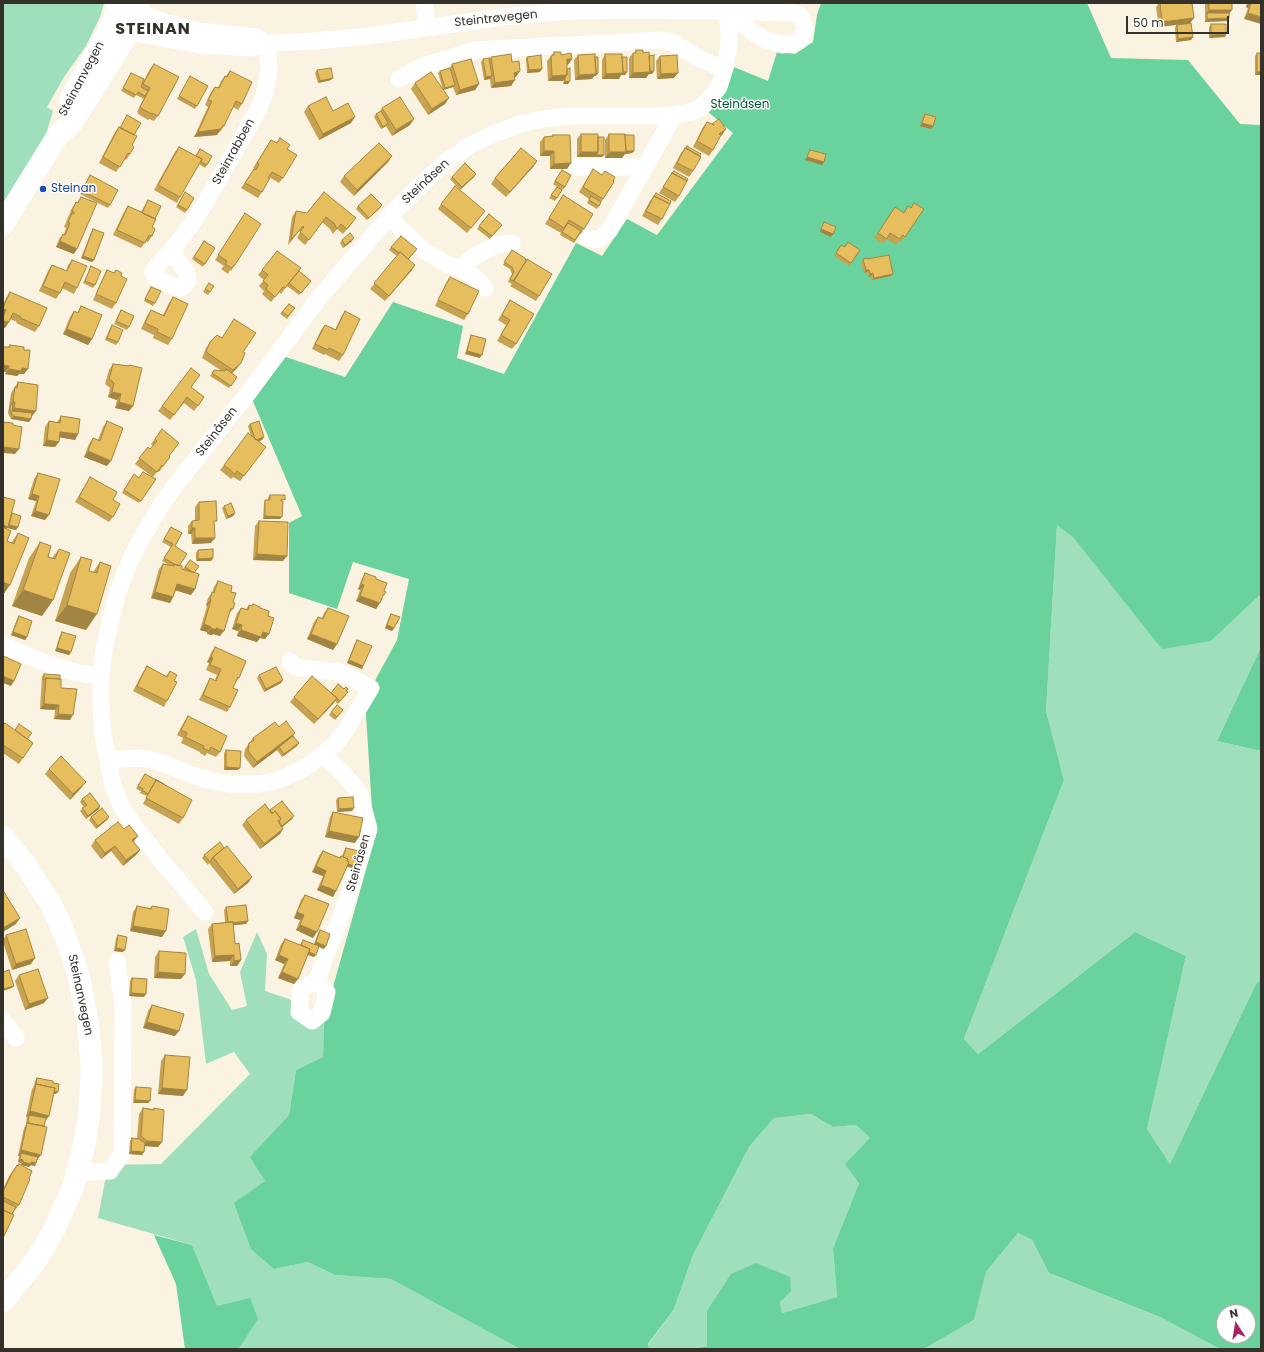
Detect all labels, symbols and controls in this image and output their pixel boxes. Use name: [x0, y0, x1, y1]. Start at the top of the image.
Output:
street label: Steintrøvegen: [454, 7, 538, 31]
scale bar: [1128, 8, 1231, 34]
text: 50 m: [1133, 14, 1164, 31]
district label: STEINAN: [115, 20, 191, 40]
street label: Steinanvegen: [56, 39, 108, 119]
park label: Steinåsen: [711, 98, 769, 112]
street label: Steinrabben: [210, 116, 258, 188]
street label: Steinåsen: [400, 157, 452, 207]
place label: Steinan: [51, 182, 96, 196]
marker: Steinan: [38, 184, 48, 194]
street label: Steinåsen: [193, 404, 241, 460]
street label: Steinåsen: [344, 833, 374, 893]
street label: Steinanvegen: [64, 953, 96, 1037]
north arrow: [1216, 1304, 1256, 1344]
text: N: [1228, 1305, 1239, 1322]

